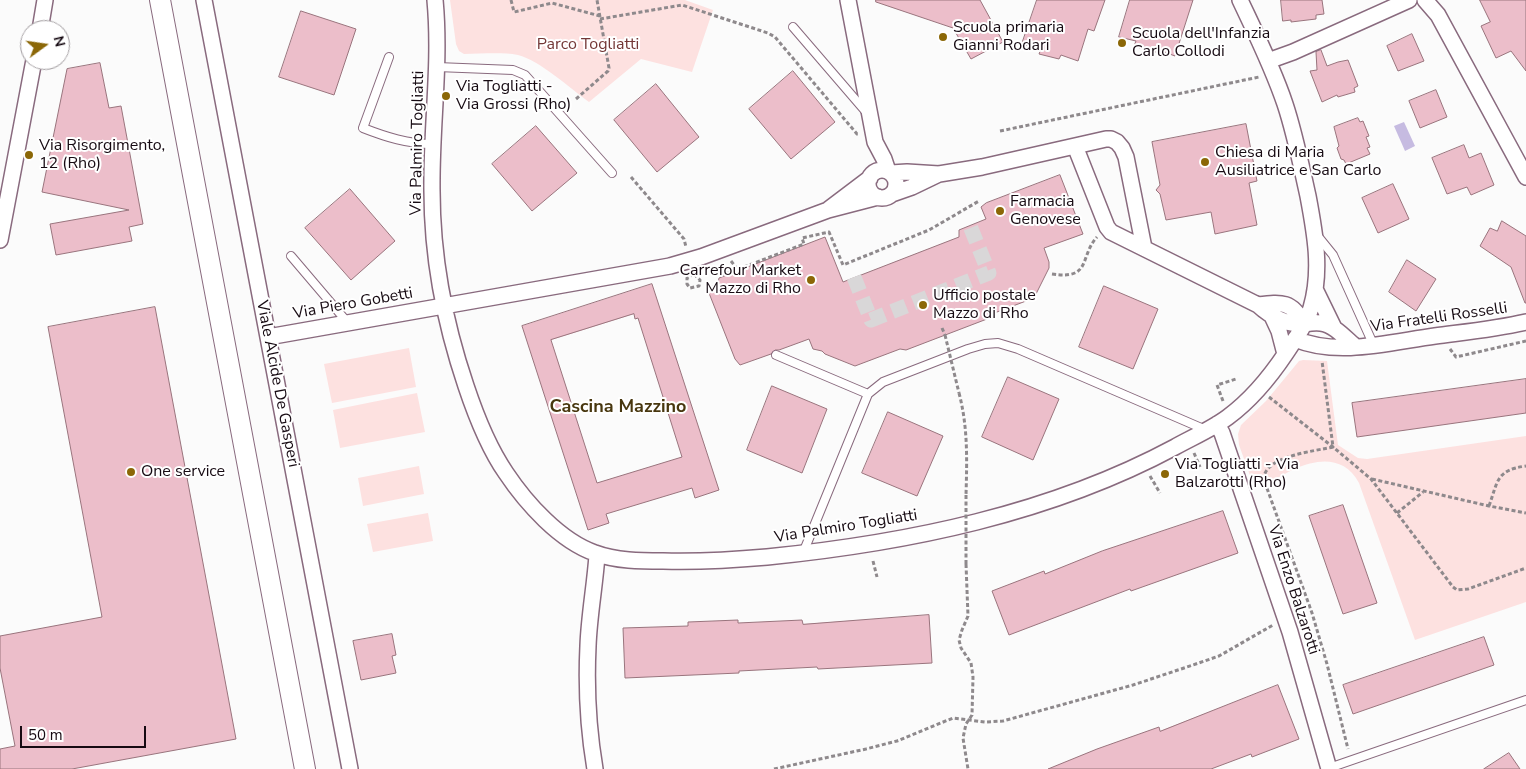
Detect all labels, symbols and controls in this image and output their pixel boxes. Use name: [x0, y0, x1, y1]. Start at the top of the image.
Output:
place label: Scuola primaria Gianni Rodari: [953, 18, 1064, 56]
north arrow: [20, 20, 70, 70]
place label: Scuola dell'Infanzia Carlo Collodi: [1132, 24, 1270, 62]
marker: Scuola primaria Gianni Rodari: [937, 31, 949, 43]
text: N: [49, 34, 70, 49]
park label: Parco Togliatti: [537, 35, 639, 55]
marker: Scuola dell'Infanzia Carlo Collodi: [1116, 37, 1128, 49]
street label: Via Palmiro Togliatti: [407, 71, 429, 215]
place label: Via Togliatti - Via Grossi (Rho): [456, 77, 571, 115]
marker: Via Togliatti - Via Grossi (Rho): [440, 90, 452, 102]
place label: Via Risorgimento, 12 (Rho): [39, 136, 165, 174]
place label: Chiesa di Maria Ausiliatrice e San Carlo: [1215, 143, 1381, 181]
marker: Via Risorgimento, 12 (Rho): [23, 149, 35, 161]
marker: Chiesa di Maria Ausiliatrice e San Carlo: [1199, 156, 1211, 168]
place label: Farmacia Genovese: [1010, 192, 1081, 230]
marker: Farmacia Genovese: [994, 205, 1006, 217]
place label: Carrefour Market Mazzo di Rho: [680, 261, 801, 299]
marker: Carrefour Market Mazzo di Rho: [805, 274, 817, 286]
street label: Via Piero Gobetti: [292, 284, 414, 324]
place label: Ufficio postale Mazzo di Rho: [933, 286, 1036, 324]
street label: Viale Alcide De Gasperi: [251, 299, 303, 469]
marker: Ufficio postale Mazzo di Rho: [917, 299, 929, 311]
street label: Via Fratelli Rosselli: [1369, 299, 1509, 337]
district label: Cascina Mazzino: [550, 397, 686, 419]
place label: Via Togliatti - Via Balzarotti (Rho): [1175, 455, 1299, 493]
place label: One service: [141, 462, 225, 482]
marker: One service: [125, 466, 137, 478]
marker: Via Togliatti - Via Balzarotti (Rho): [1159, 468, 1171, 480]
street label: Via Palmiro Togliatti: [773, 506, 919, 548]
street label: Via Enzo Balzarotti: [1263, 523, 1323, 657]
scale bar: [22, 716, 149, 748]
text: 50 m: [28, 725, 63, 745]

